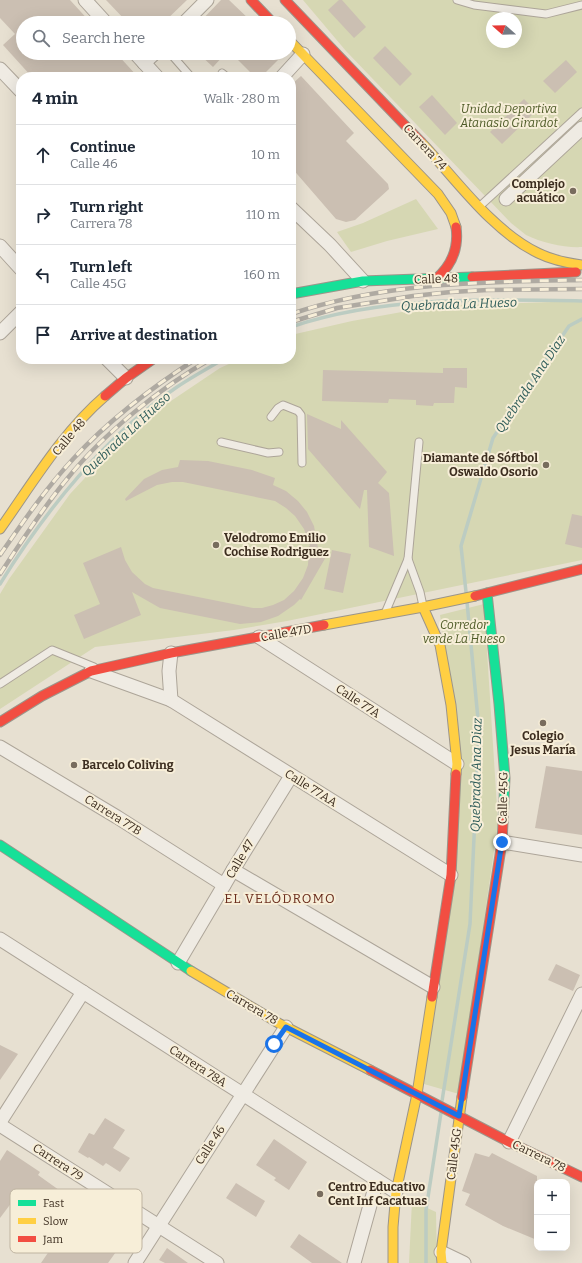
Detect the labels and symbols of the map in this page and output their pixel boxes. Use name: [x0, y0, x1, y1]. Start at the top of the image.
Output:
north arrow: [486, 12, 522, 48]
park label: Unidad Deportiva Atanasio Girardot: [459, 102, 558, 130]
street label: Carrera 74: [400, 121, 450, 173]
place label: Complejo acuático: [511, 177, 565, 205]
marker: Complejo acuático: [568, 186, 578, 196]
street label: Calle 48: [414, 271, 458, 287]
water label: Quebrada La Hueso: [401, 294, 517, 314]
water label: Quebrada Ana Diaz: [492, 332, 568, 436]
water label: Quebrada La Hueso: [78, 389, 174, 479]
street label: Calle 48: [49, 416, 89, 458]
place label: Diamante de Sóftbol Oswaldo Osorio: [423, 451, 538, 479]
marker: Diamante de Sóftbol Oswaldo Osorio: [541, 460, 551, 470]
place label: Velodromo Emilio Cochise Rodriguez: [224, 531, 329, 559]
marker: Velodromo Emilio Cochise Rodriguez: [211, 540, 221, 550]
park label: Corredor verde La Hueso: [423, 618, 506, 646]
street label: Calle 47D: [259, 622, 313, 644]
street label: Calle 77A: [333, 681, 383, 721]
water label: Quebrada Ana Diaz: [468, 718, 484, 832]
marker: Colegio Jesus María: [538, 718, 548, 728]
place label: Colegio Jesus María: [509, 729, 576, 757]
place label: Barcelo Coliving: [82, 758, 174, 772]
marker: Barcelo Coliving: [69, 760, 79, 770]
street label: Calle 77AA: [282, 766, 340, 810]
street label: Calle 45G: [496, 772, 510, 824]
street label: Carrera 77B: [82, 792, 144, 838]
route end: [493, 833, 511, 851]
street label: Calle 47: [223, 837, 257, 881]
district label: EL VELÓDROMO: [224, 891, 336, 906]
street label: Carrera 78: [224, 987, 280, 1027]
route start: [265, 1035, 283, 1053]
street label: Carrera 78A: [167, 1042, 230, 1090]
street label: Calle 46: [192, 1123, 228, 1167]
street label: Calle 45G: [444, 1127, 464, 1181]
street label: Carrera 78: [510, 1137, 568, 1175]
street label: Carrera 79: [30, 1140, 86, 1184]
place label: Centro Educativo Cent Inf Cacatuas: [328, 1180, 427, 1208]
legend: [10, 1189, 142, 1253]
marker: Centro Educativo Cent Inf Cacatuas: [315, 1189, 325, 1199]
text: Fast: [43, 1197, 64, 1210]
text: Slow: [43, 1215, 68, 1228]
text: Jam: [42, 1233, 63, 1246]

